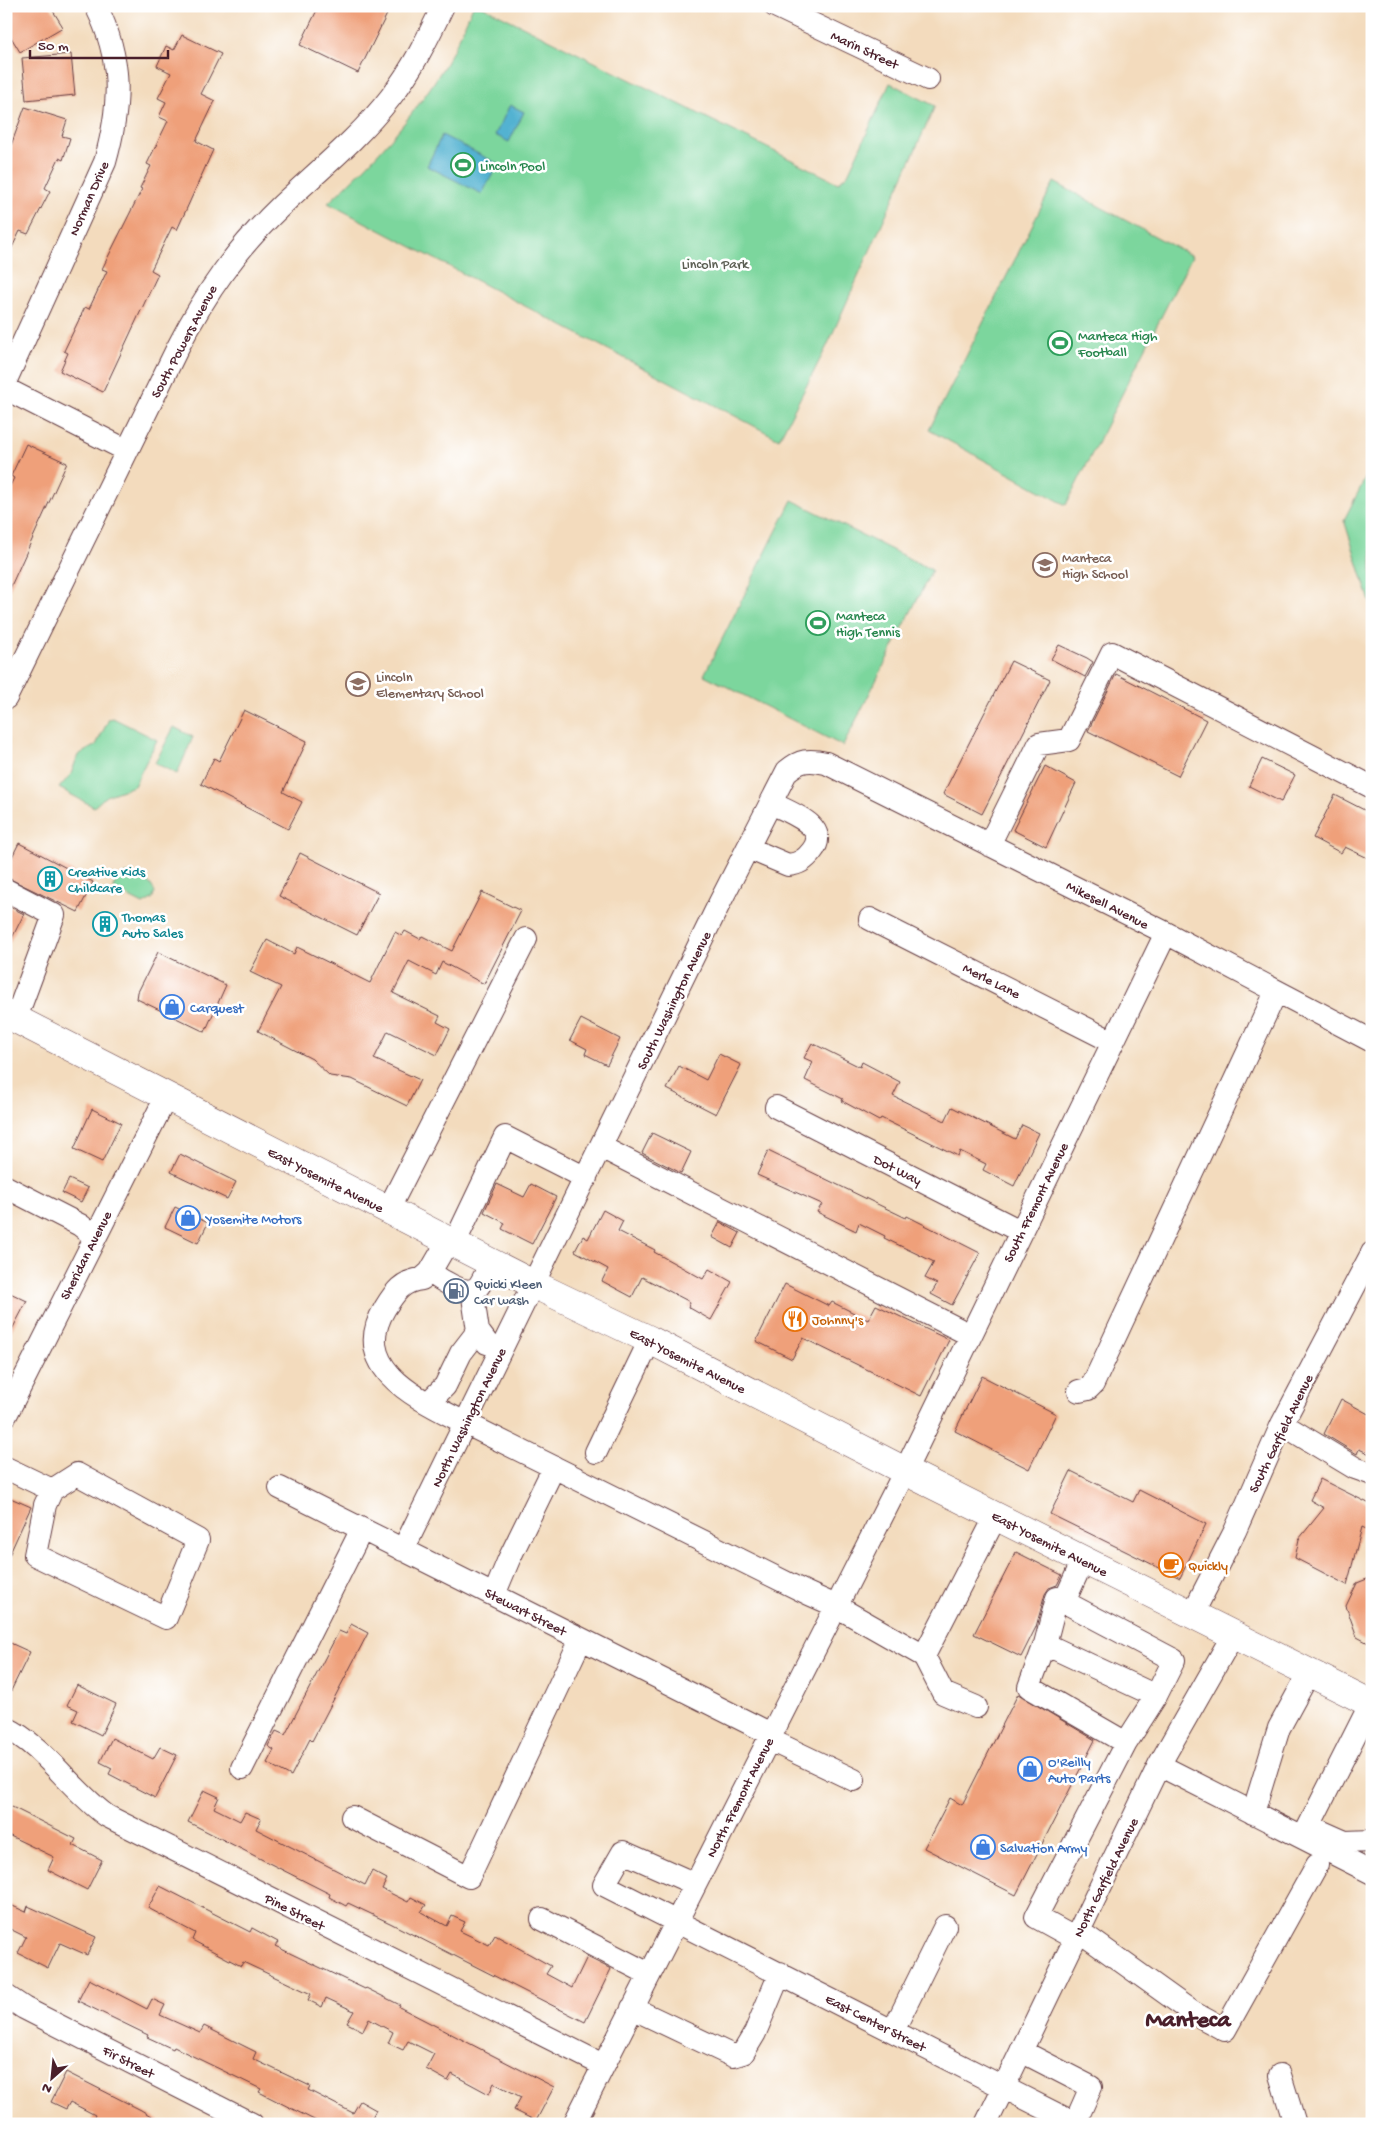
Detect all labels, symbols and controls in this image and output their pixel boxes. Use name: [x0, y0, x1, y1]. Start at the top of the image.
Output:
scale bar: [30, 28, 168, 60]
street label: Marin Street: [827, 28, 902, 75]
text: 50 m: [38, 38, 69, 56]
sports icon: Lincoln Pool: [450, 152, 476, 178]
street label: Norman Drive: [66, 159, 115, 239]
place label: Lincoln Pool: [480, 159, 545, 176]
park label: Lincoln Park: [682, 257, 750, 274]
street label: South Powers Avenue: [148, 282, 223, 402]
place label: Manteca High Football: [1077, 329, 1158, 362]
sports icon: Manteca High Football: [1047, 330, 1073, 356]
place label: Manteca High School: [1062, 551, 1128, 584]
school or university icon: Manteca High School: [1032, 552, 1058, 578]
place label: Manteca High Tennis: [836, 609, 901, 642]
sports icon: Manteca High Tennis: [805, 610, 831, 636]
place label: Lincoln Elementary School: [376, 670, 484, 703]
school or university icon: Lincoln Elementary School: [345, 671, 371, 697]
place label: Creative Kids Childcare: [68, 865, 146, 898]
building icon: Creative Kids Childcare: [37, 866, 63, 892]
street label: Mikesell Avenue: [1063, 878, 1152, 935]
place label: Thomas Auto Sales: [121, 910, 184, 943]
building icon: Thomas Auto Sales: [92, 911, 118, 937]
street label: South Washington Avenue: [634, 928, 717, 1073]
street label: Merle Lane: [959, 961, 1023, 1004]
shop icon: Carquest: [159, 994, 185, 1020]
place label: Carquest: [190, 1001, 245, 1018]
street label: South Fremont Avenue: [1001, 1140, 1074, 1266]
street label: East Yosemite Avenue: [264, 1145, 387, 1218]
street label: Dot Way: [869, 1151, 924, 1191]
shop icon: Yosemite Motors: [175, 1205, 201, 1231]
street label: Sheridan Avenue: [58, 1208, 117, 1303]
place label: Yosemite Motors: [204, 1212, 302, 1229]
place label: Quicki Kleen Car wash: [474, 1277, 543, 1310]
fuel station icon: Quicki Kleen Car wash: [443, 1278, 469, 1304]
restaurant icon: Johnny's: [782, 1306, 808, 1332]
place label: Johnny's: [812, 1313, 864, 1330]
street label: East Yosemite Avenue: [626, 1326, 749, 1399]
street label: North Washington Avenue: [429, 1345, 512, 1491]
street label: South Garfield Avenue: [1246, 1371, 1319, 1496]
street label: East Yosemite Avenue: [988, 1509, 1111, 1582]
cafe icon: Quickly: [1158, 1552, 1184, 1578]
place label: Quickly: [1188, 1559, 1228, 1576]
street label: Stewart Street: [481, 1585, 570, 1642]
street label: North Fremont Avenue: [704, 1735, 779, 1861]
place label: O'Reilly Auto Parts: [1048, 1755, 1111, 1788]
shop icon: O'Reilly Auto Parts: [1017, 1756, 1043, 1782]
street label: North Garfield Avenue: [1071, 1815, 1144, 1941]
shop icon: Salvation Army: [970, 1834, 996, 1860]
place label: Salvation Army: [1000, 1841, 1087, 1858]
street label: Pine Street: [260, 1890, 328, 1936]
street label: East Center Street: [822, 1992, 929, 2058]
district label: Manteca: [1145, 2007, 1232, 2036]
street label: Fir Street: [98, 2043, 158, 2084]
north arrow: [28, 2052, 78, 2102]
text: N: [39, 2078, 55, 2097]

